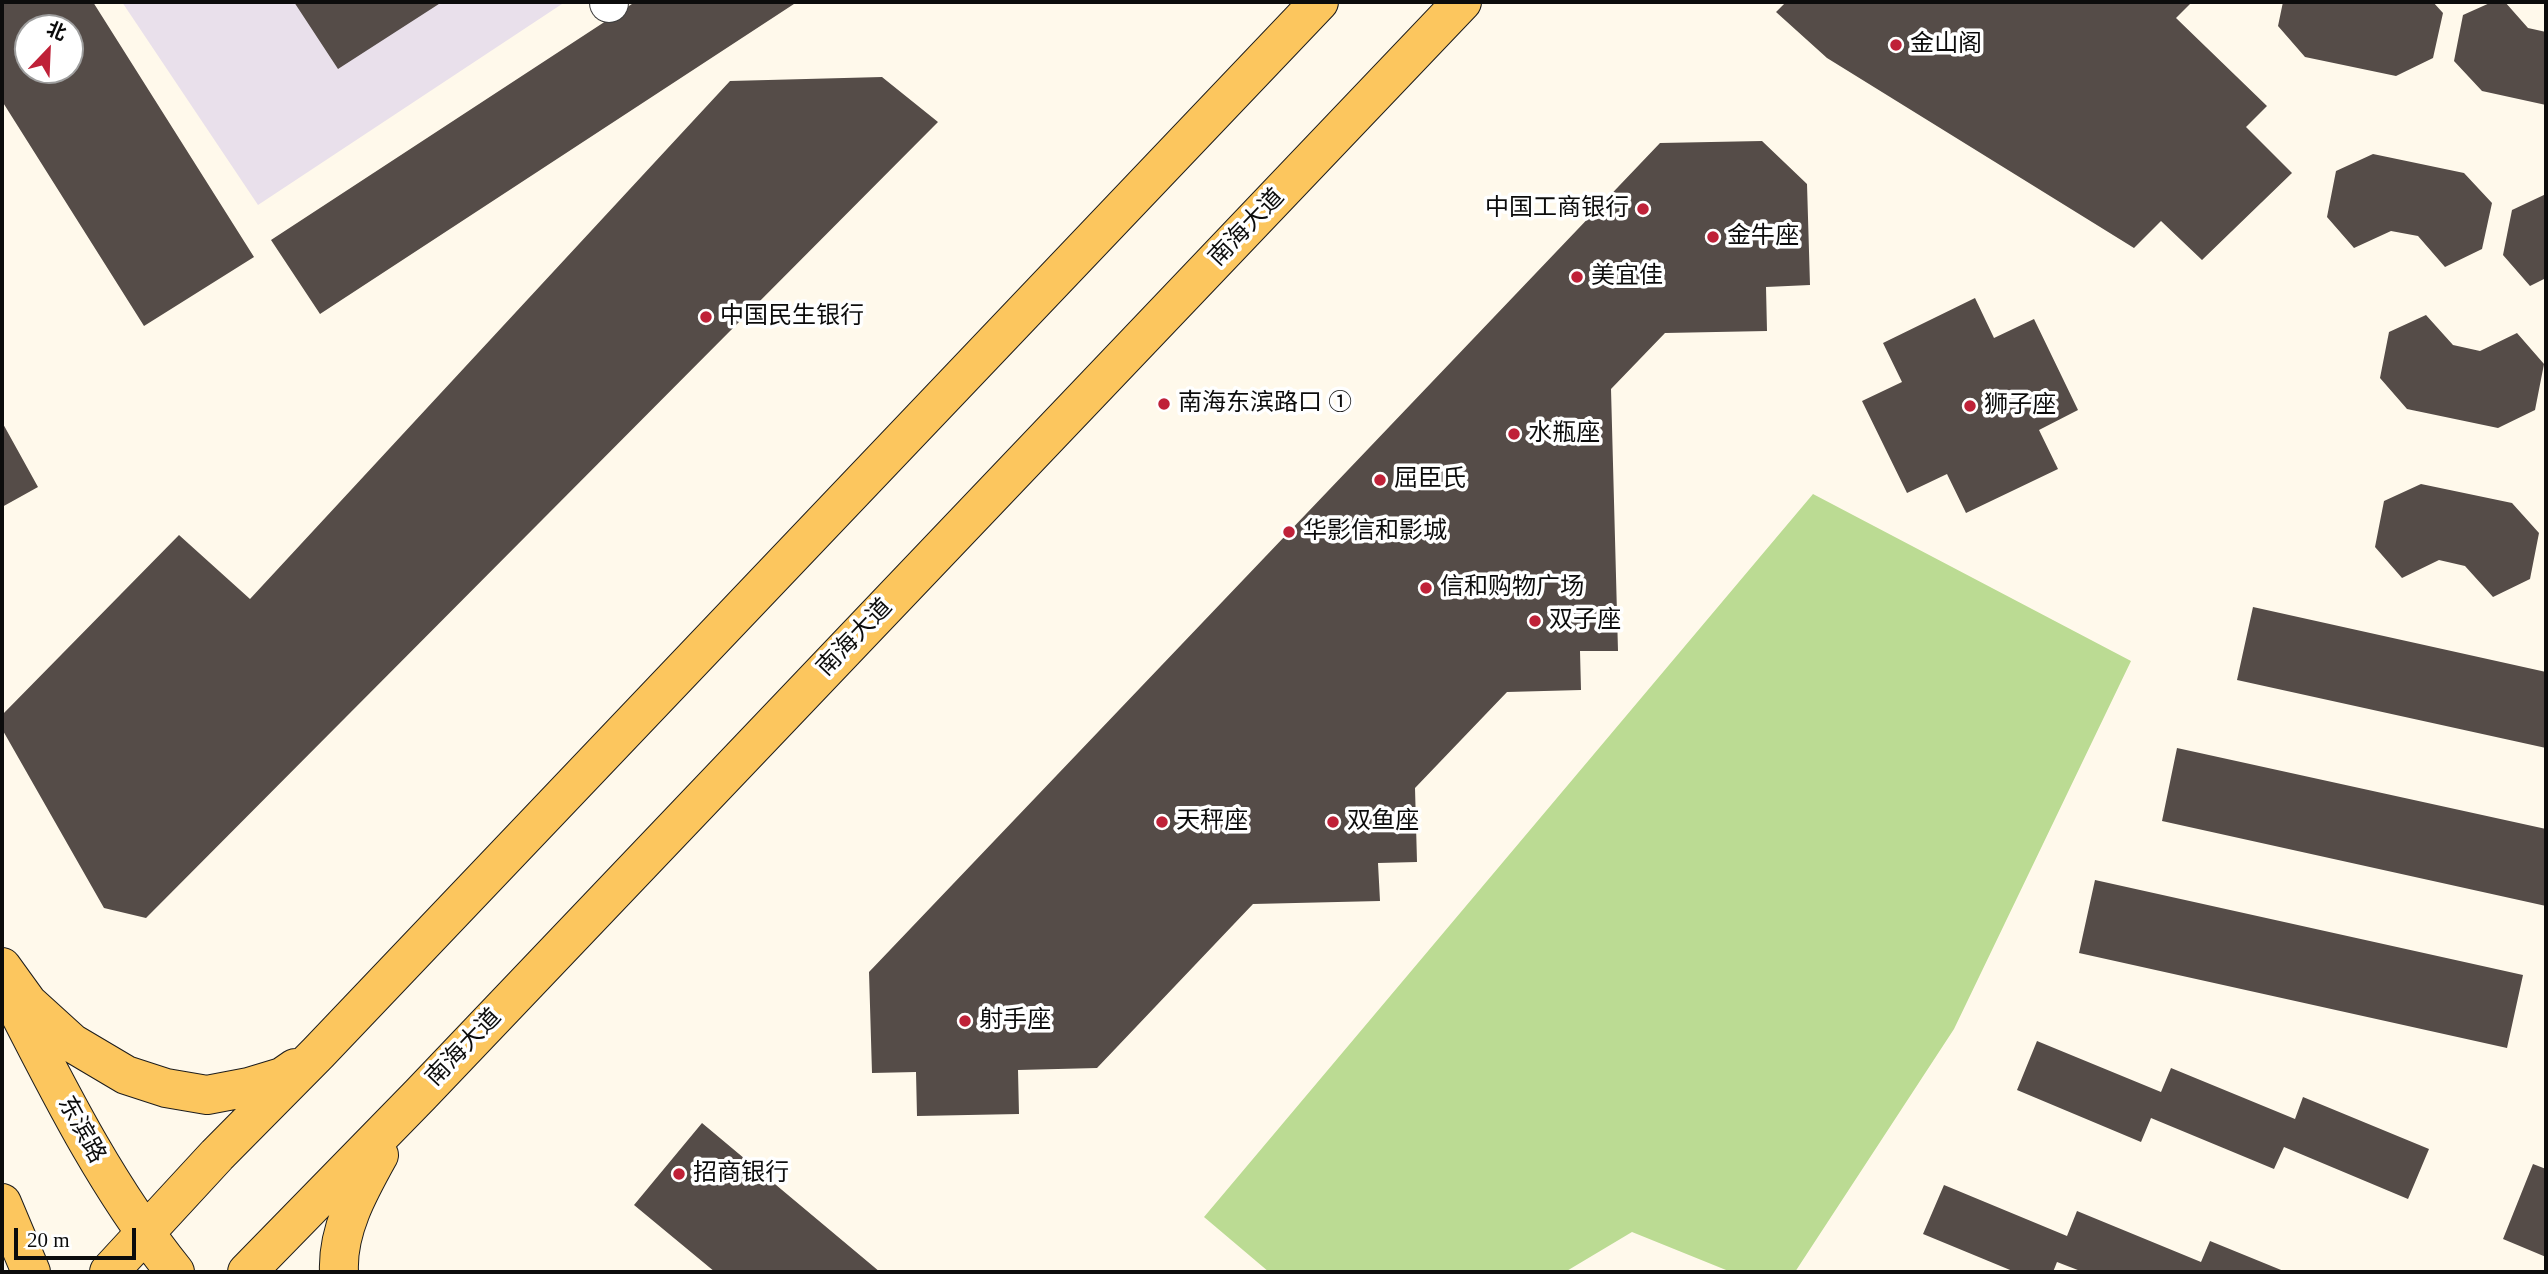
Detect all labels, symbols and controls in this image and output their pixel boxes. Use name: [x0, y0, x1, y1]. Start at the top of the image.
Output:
north arrow: [14, 14, 84, 84]
text: 北: [44, 18, 69, 44]
place label: 金山阁: [1910, 31, 1982, 59]
marker: 金山阁: [1888, 37, 1904, 53]
street label: 南海大道: [1203, 183, 1291, 273]
place label: 中国工商银行: [1485, 195, 1629, 223]
marker: 中国工商银行: [1635, 201, 1651, 217]
place label: 金牛座: [1727, 223, 1799, 251]
marker: 金牛座: [1705, 229, 1721, 245]
place label: 美宜佳: [1591, 263, 1663, 291]
marker: 美宜佳: [1569, 269, 1585, 285]
place label: 中国民生银行: [720, 303, 864, 331]
marker: 中国民生银行: [698, 309, 714, 325]
place label: 南海东滨路口 ①: [1178, 390, 1352, 418]
place label: 狮子座: [1984, 392, 2056, 420]
marker: 南海东滨路口 ①: [1156, 396, 1172, 412]
marker: 狮子座: [1962, 398, 1978, 414]
place label: 水瓶座: [1528, 420, 1600, 448]
marker: 水瓶座: [1506, 426, 1522, 442]
place label: 屈臣氏: [1394, 466, 1466, 494]
marker: 屈臣氏: [1372, 472, 1388, 488]
place label: 华影信和影城: [1303, 518, 1447, 546]
marker: 华影信和影城: [1281, 524, 1297, 540]
place label: 信和购物广场: [1440, 574, 1584, 602]
marker: 信和购物广场: [1418, 580, 1434, 596]
street label: 南海大道: [811, 593, 899, 683]
place label: 双子座: [1549, 607, 1621, 635]
marker: 双子座: [1527, 613, 1543, 629]
place label: 天秤座: [1176, 808, 1248, 836]
place label: 双鱼座: [1347, 808, 1419, 836]
marker: 天秤座: [1154, 814, 1170, 830]
marker: 双鱼座: [1325, 814, 1341, 830]
street label: 南海大道: [420, 1003, 508, 1093]
place label: 射手座: [979, 1007, 1051, 1035]
marker: 射手座: [957, 1013, 973, 1029]
street label: 东滨路: [51, 1092, 111, 1168]
place label: 招商银行: [693, 1160, 789, 1188]
marker: 招商银行: [671, 1166, 687, 1182]
scale bar: [18, 1214, 140, 1258]
text: 20 m: [27, 1228, 70, 1252]

